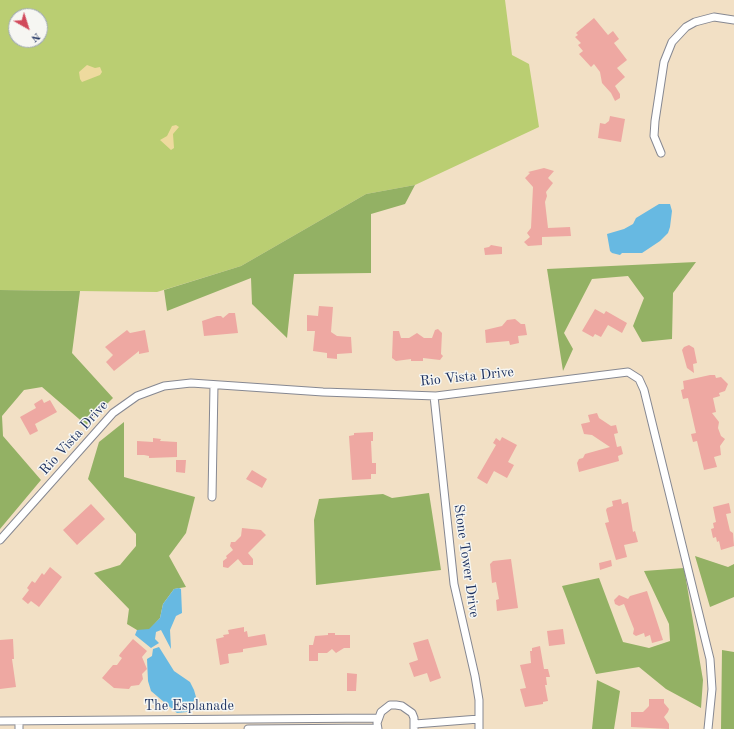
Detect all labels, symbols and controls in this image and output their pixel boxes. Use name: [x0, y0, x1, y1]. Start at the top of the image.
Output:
north arrow: [8, 8, 48, 48]
text: N: [29, 30, 42, 44]
street label: Rio Vista Drive: [419, 364, 515, 390]
street label: Rio Vista Drive: [36, 397, 112, 479]
street label: Stone Tower Drive: [450, 503, 482, 619]
street label: The Esplanade: [144, 698, 234, 714]

